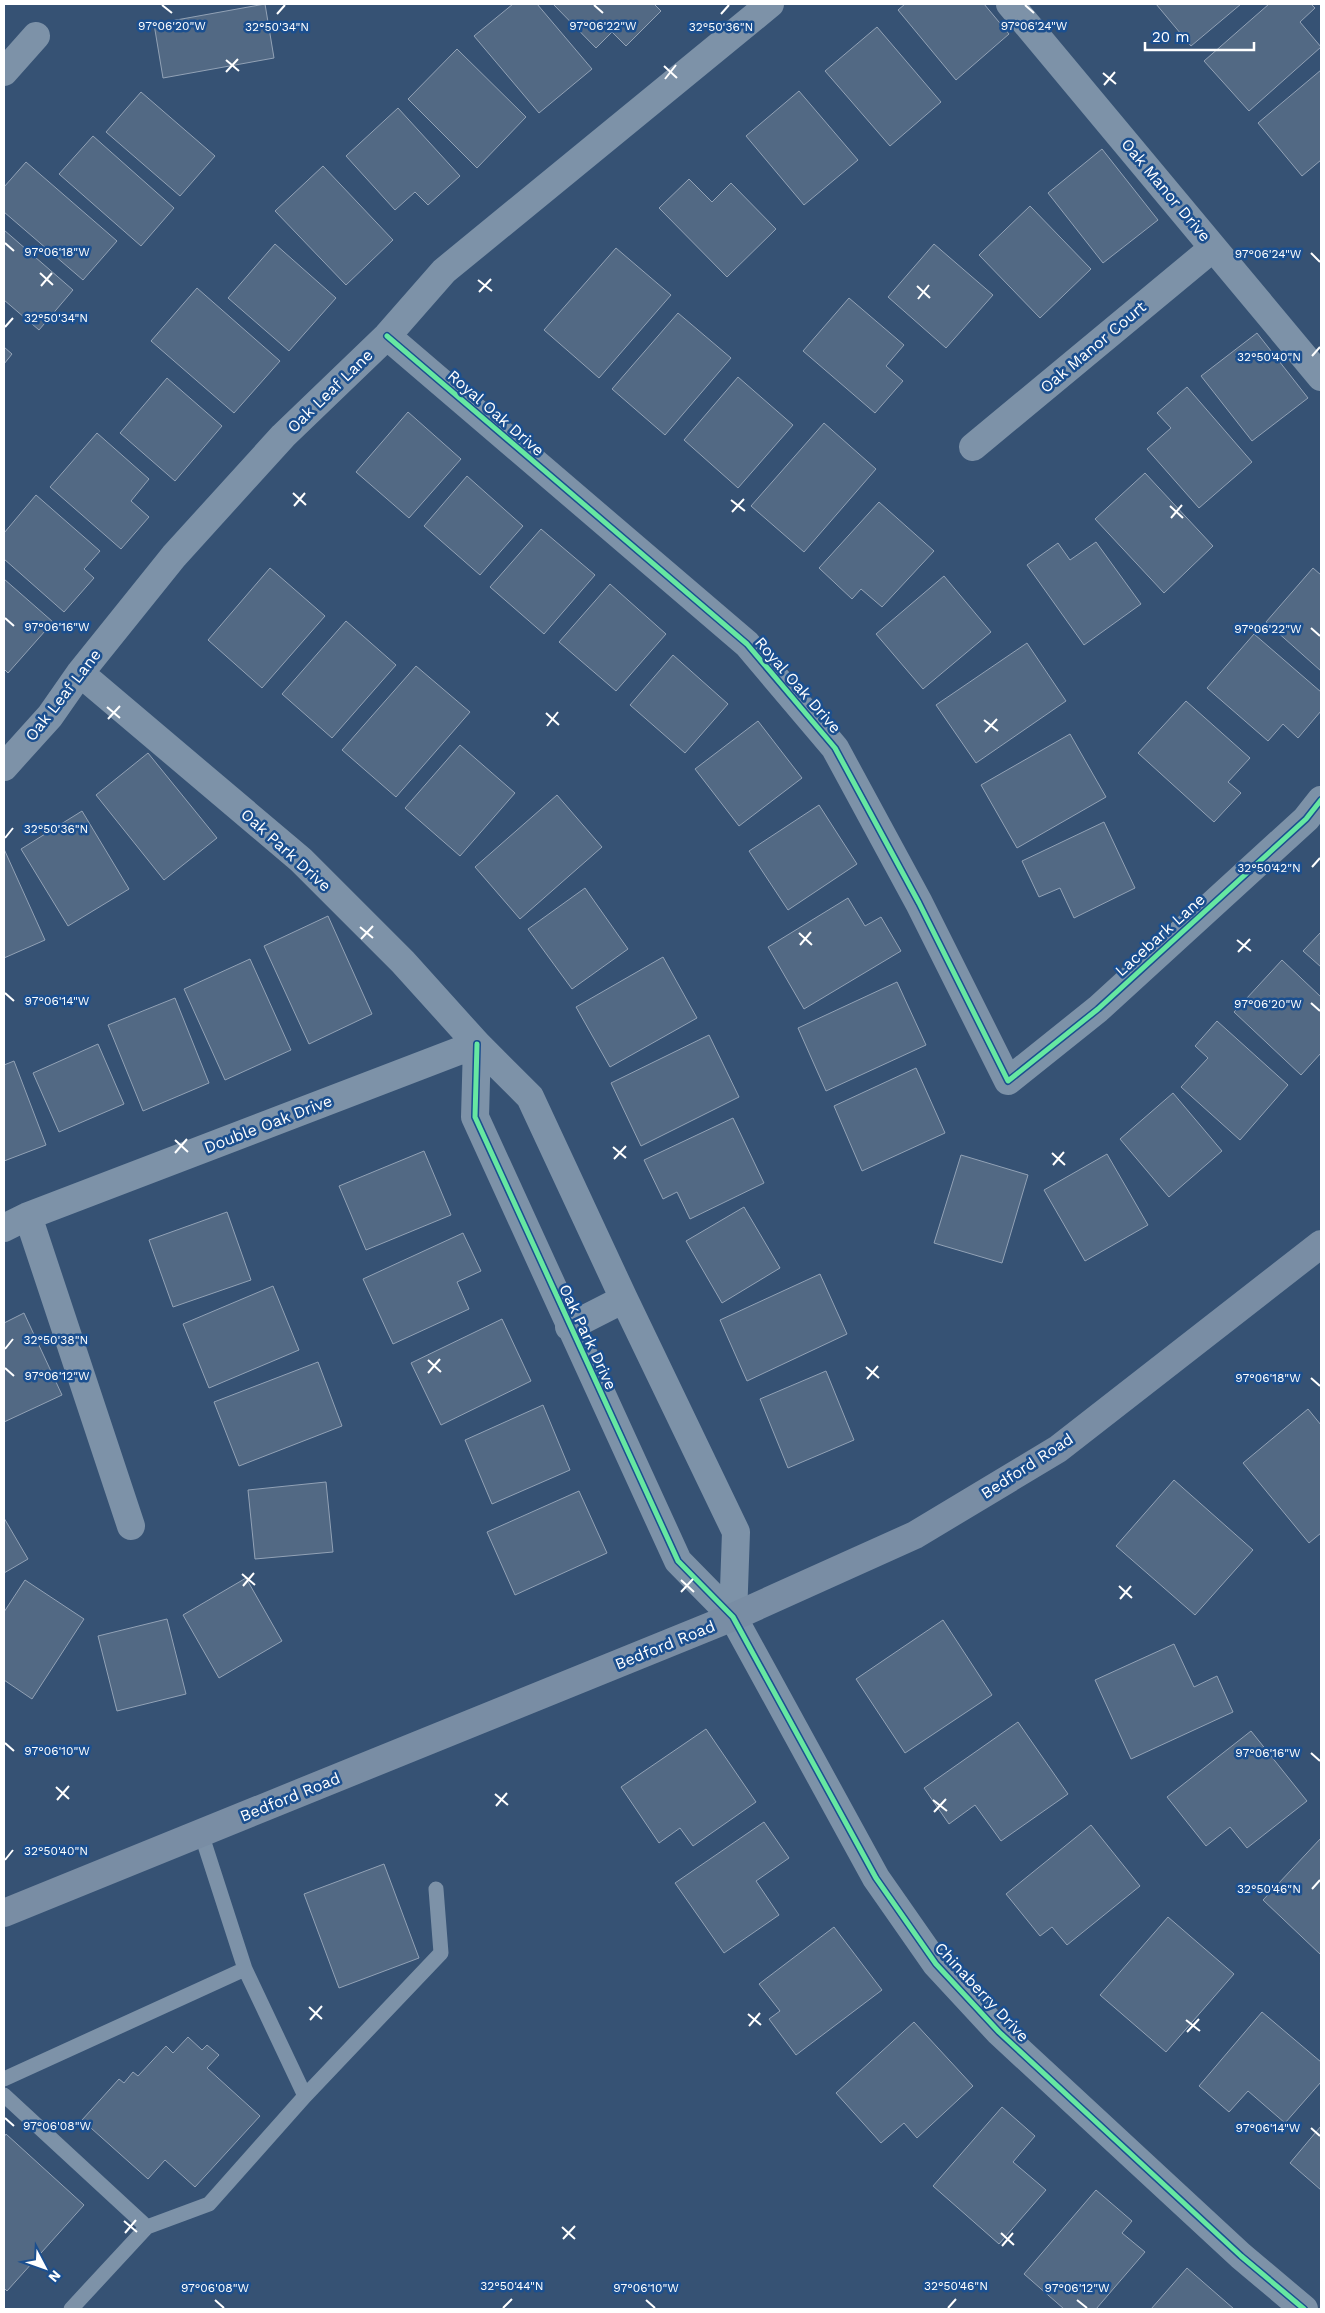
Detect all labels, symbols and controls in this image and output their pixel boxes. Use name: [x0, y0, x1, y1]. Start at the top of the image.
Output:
text: 97°06'20"W: [138, 19, 206, 33]
text: 97°06'22"W: [569, 19, 637, 33]
text: 97°06'24"W: [1001, 19, 1068, 33]
text: 32°50'34"N: [245, 20, 309, 34]
text: 32°50'36"N: [689, 20, 753, 34]
scale bar: [1145, 20, 1254, 52]
text: 20 m: [1152, 28, 1190, 46]
street label: Oak Manor Drive: [1117, 135, 1215, 245]
text: 97°06'18"W: [24, 245, 90, 259]
text: 97°06'24"W: [1235, 247, 1302, 261]
street label: Oak Manor Court: [1036, 297, 1150, 397]
text: 32°50'34"N: [24, 311, 88, 325]
street label: Oak Leaf Lane: [283, 345, 377, 437]
text: 32°50'40"N: [1237, 350, 1301, 364]
street label: Royal Oak Drive: [444, 366, 548, 460]
text: 97°06'16"W: [24, 620, 90, 634]
text: 97°06'22"W: [1234, 622, 1302, 636]
street label: Royal Oak Drive: [751, 633, 845, 737]
street label: Oak Leaf Lane: [21, 645, 105, 745]
street label: Oak Park Drive: [237, 805, 335, 895]
text: 32°50'36"N: [24, 822, 88, 836]
text: 32°50'42"N: [1237, 861, 1301, 875]
street label: Lacebark Lane: [1111, 890, 1209, 980]
text: 97°06'14"W: [25, 994, 90, 1008]
text: 97°06'20"W: [1234, 997, 1302, 1011]
street label: Double Oak Drive: [201, 1091, 335, 1157]
street label: Oak Park Drive: [555, 1281, 621, 1393]
text: 32°50'38"N: [24, 1333, 88, 1347]
text: 97°06'12"W: [24, 1369, 90, 1383]
text: 97°06'18"W: [1235, 1371, 1301, 1385]
street label: Bedford Road: [977, 1429, 1077, 1503]
street label: Bedford Road: [612, 1616, 718, 1674]
text: 97°06'10"W: [24, 1744, 90, 1758]
text: 97°06'16"W: [1235, 1746, 1301, 1760]
street label: Bedford Road: [237, 1768, 343, 1826]
text: 32°50'40"N: [24, 1844, 88, 1858]
text: 32°50'46"N: [1237, 1882, 1301, 1896]
street label: Chinaberry Drive: [931, 1938, 1033, 2046]
text: 97°06'08"W: [23, 2119, 92, 2133]
text: 97°06'14"W: [1236, 2121, 1301, 2135]
north arrow: [20, 2243, 70, 2293]
text: N: [45, 2267, 64, 2286]
text: 32°50'44"N: [480, 2279, 544, 2293]
text: 32°50'46"N: [924, 2279, 988, 2293]
text: 97°06'08"W: [181, 2281, 250, 2295]
text: 97°06'10"W: [613, 2281, 679, 2295]
text: 97°06'12"W: [1044, 2281, 1110, 2295]

